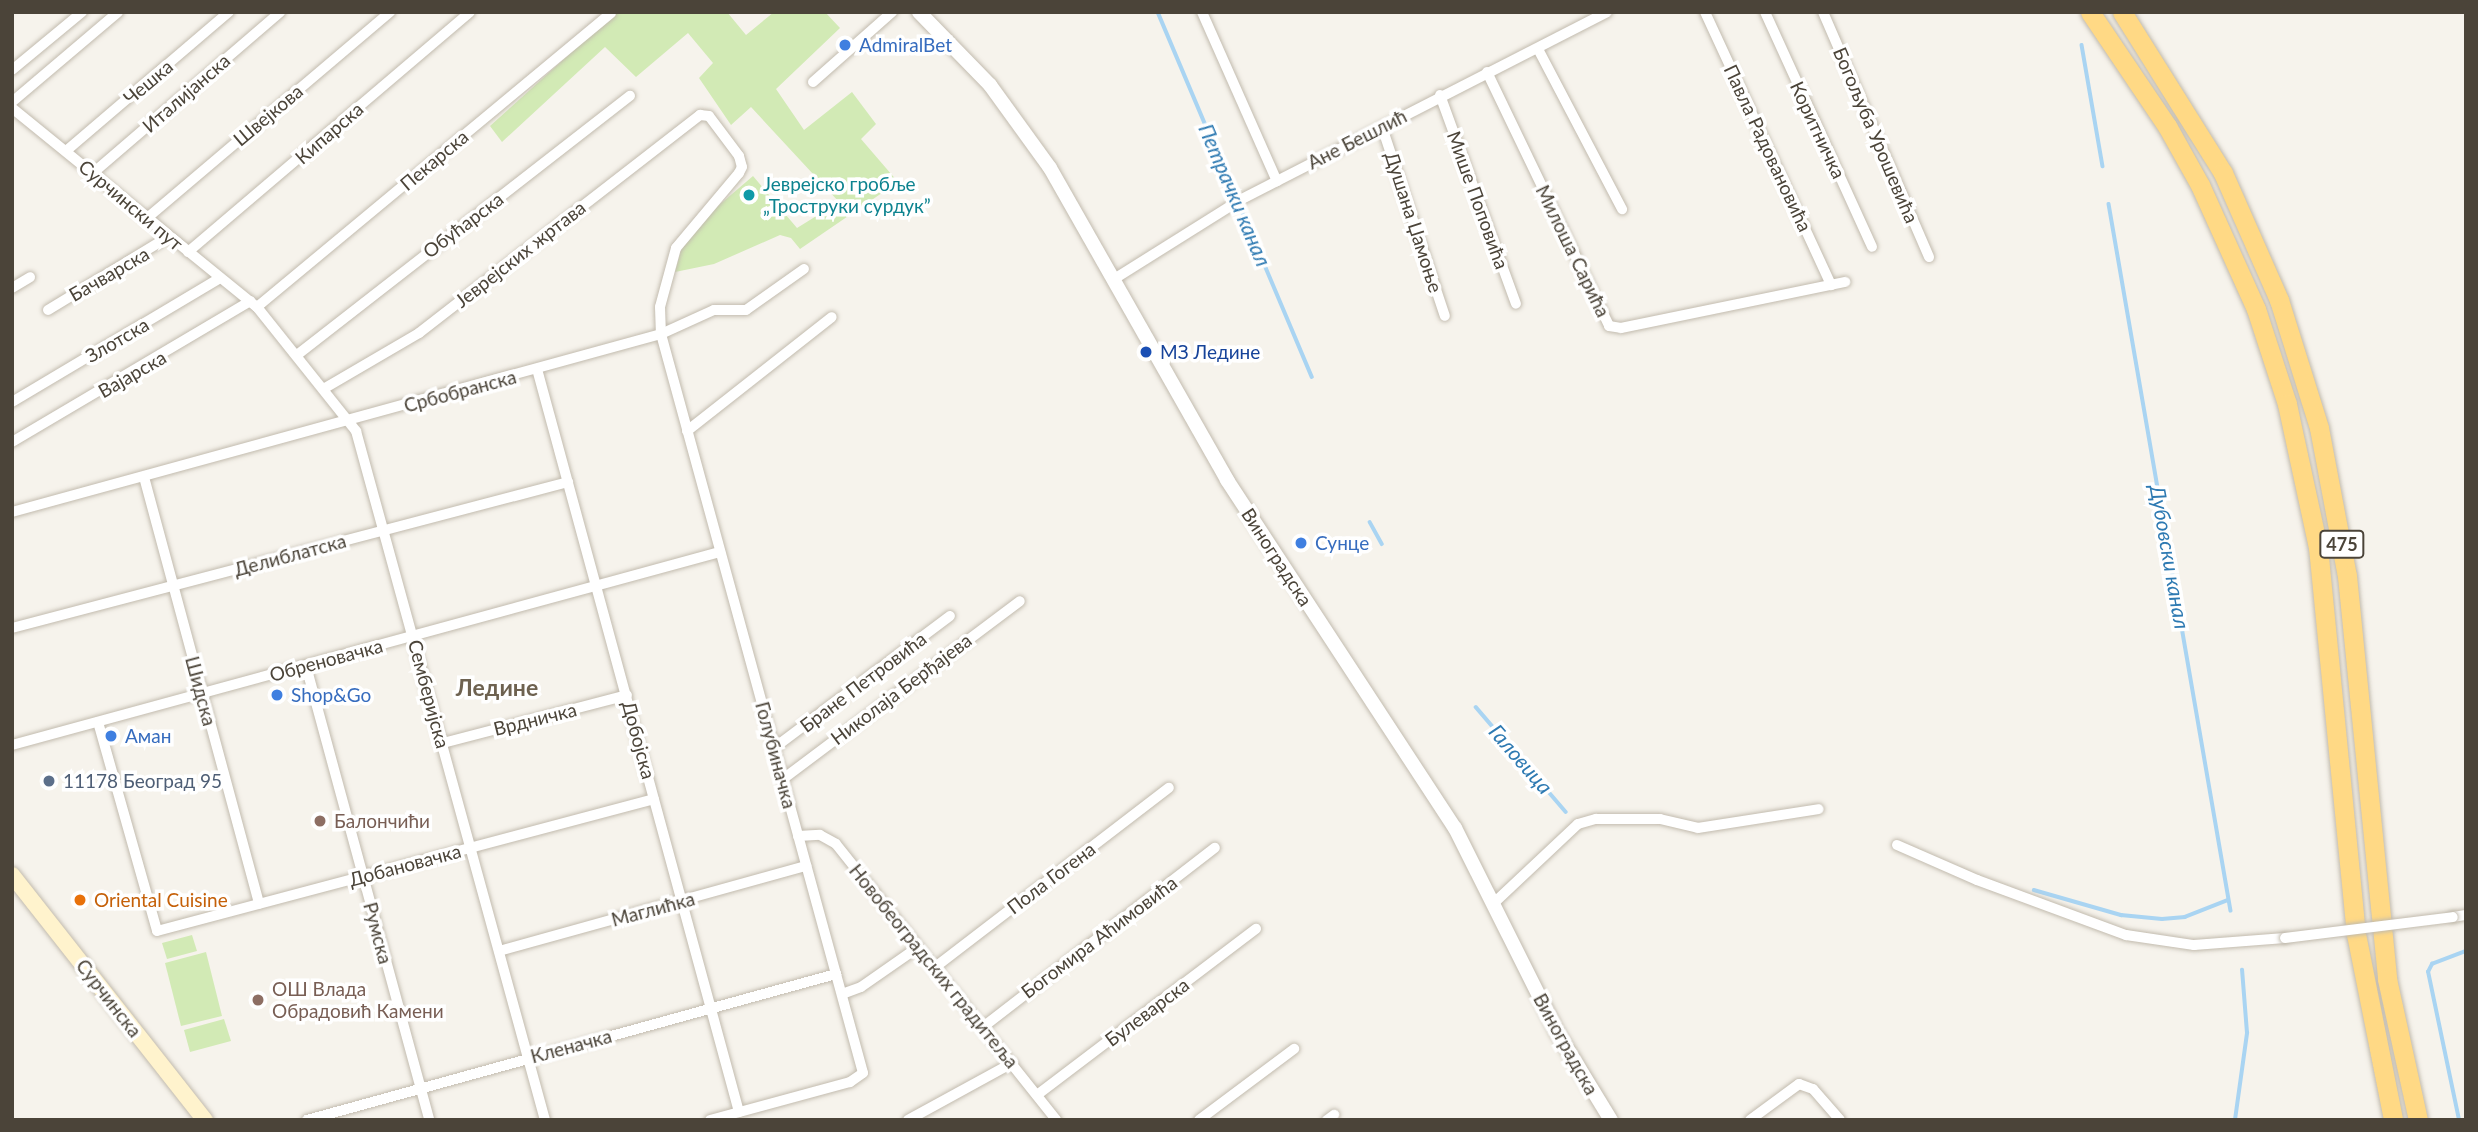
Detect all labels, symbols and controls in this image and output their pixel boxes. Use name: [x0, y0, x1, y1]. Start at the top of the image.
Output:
place label: AdmiralBet: [859, 34, 952, 56]
marker: AdmiralBet: [837, 37, 853, 53]
street label: Богољуба Урошевића: [1829, 44, 1923, 226]
street label: Италијанска: [138, 49, 234, 137]
street label: Чешка: [119, 55, 177, 109]
street label: Павла Радовановића: [1719, 61, 1817, 235]
street label: Коритничка: [1786, 78, 1850, 182]
street label: Швејкова: [229, 79, 307, 151]
street label: Кипарска: [290, 97, 368, 169]
street label: Ане Бешлић: [1304, 104, 1410, 174]
water label: Петрачки канал: [1194, 120, 1276, 270]
street label: Пекарска: [395, 125, 473, 195]
street label: Мише Поповића: [1442, 128, 1514, 272]
street label: Душана Џамоње: [1380, 149, 1448, 295]
street label: Сурчински пут: [74, 155, 188, 255]
place label: Јеврејско гробље „Троструки сурдук”: [763, 173, 931, 217]
street label: Милоша Сарића: [1531, 181, 1615, 321]
street label: Обућарска: [418, 187, 508, 263]
marker: Јеврејско гробље „Троструки сурдук”: [741, 187, 757, 203]
street label: Јеврејских жртава: [450, 196, 590, 312]
street label: Бачварска: [65, 242, 153, 306]
street label: Злотска: [81, 313, 153, 367]
place label: МЗ Ледине: [1160, 341, 1260, 363]
marker: МЗ Ледине: [1138, 344, 1154, 360]
street label: Вајарска: [94, 345, 170, 403]
street label: Србобранска: [401, 365, 519, 417]
water label: Дубовски канал: [2145, 483, 2195, 631]
street label: Виноградска: [1237, 504, 1317, 610]
street label: Делиблатска: [231, 529, 349, 581]
road number: 475: [2319, 530, 2365, 558]
place label: Сунце: [1315, 532, 1369, 554]
marker: Сунце: [1293, 535, 1309, 551]
street label: Бране Петровића: [795, 627, 931, 737]
street label: Николаја Берђајева: [826, 629, 976, 749]
street label: Обреновачка: [267, 634, 385, 686]
street label: Семберијска: [404, 637, 454, 751]
street label: Шидска: [181, 654, 221, 728]
district label: Ледине: [456, 673, 538, 701]
place label: Shop&Go: [291, 684, 371, 706]
marker: Shop&Go: [269, 687, 285, 703]
street label: Врдничка: [491, 698, 579, 740]
street label: Добојска: [618, 698, 660, 782]
street label: Голубиначка: [751, 699, 801, 811]
water label: Галовица: [1484, 719, 1558, 799]
place label: Аман: [125, 725, 171, 747]
marker: Аман: [103, 728, 119, 744]
place label: 11178 Београд 95: [63, 770, 222, 792]
marker: 11178 Београд 95: [41, 773, 57, 789]
place label: Балончићи: [334, 810, 430, 832]
marker: Балончићи: [312, 813, 328, 829]
street label: Пола Гогена: [1002, 837, 1100, 919]
street label: Добановачка: [346, 839, 464, 891]
street label: Новобеоградских градитеља: [845, 859, 1023, 1073]
street label: Богомира Аћимовића: [1017, 871, 1181, 1003]
street label: Маглићка: [609, 887, 697, 931]
place label: Oriental Cuisine: [94, 889, 228, 911]
marker: Oriental Cuisine: [72, 892, 88, 908]
street label: Румска: [359, 900, 397, 966]
street label: Сурчинска: [72, 955, 146, 1041]
street label: Булеварска: [1101, 973, 1193, 1051]
place label: ОШ Влада Обрадовић Камени: [272, 978, 444, 1022]
street label: Виноградска: [1529, 989, 1603, 1099]
marker: ОШ Влада Обрадовић Камени: [250, 992, 266, 1008]
street label: Кленачка: [528, 1024, 614, 1068]

